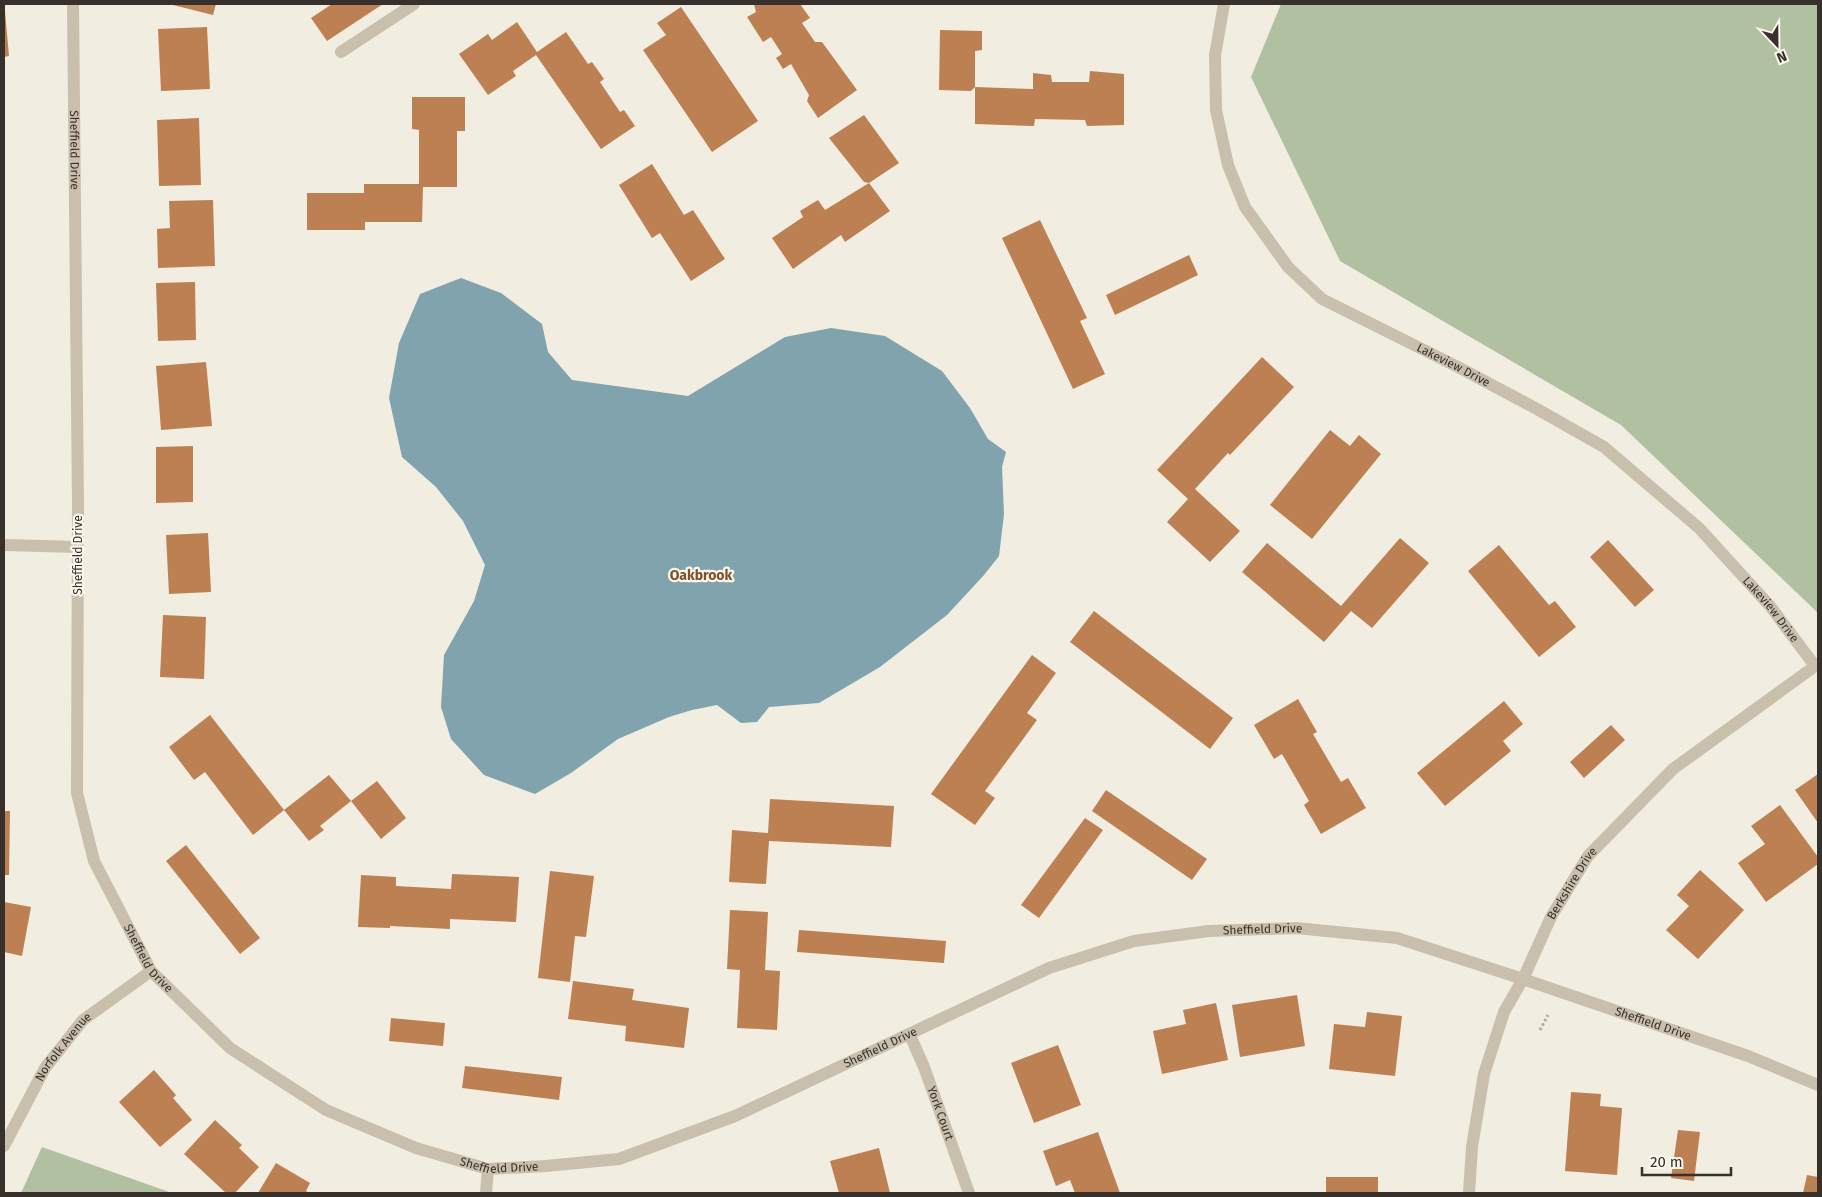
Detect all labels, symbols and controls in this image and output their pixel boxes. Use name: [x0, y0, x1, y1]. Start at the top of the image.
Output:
north arrow: [1752, 20, 1802, 70]
text: N: [1774, 47, 1789, 66]
street label: Sheffield Drive: [67, 110, 82, 190]
street label: Lakeview Drive: [1414, 340, 1493, 390]
street label: Sheffield Drive: [71, 515, 85, 595]
district label: Oakbrook: [670, 567, 733, 584]
street label: Lakeview Drive: [1740, 574, 1802, 645]
street label: Berkshire Drive: [1544, 844, 1600, 922]
street label: Sheffield Drive: [1223, 921, 1303, 938]
street label: Sheffield Drive: [121, 922, 176, 995]
street label: Sheffield Drive: [1613, 1004, 1693, 1043]
street label: Norfolk Avenue: [32, 1009, 94, 1084]
street label: Sheffield Drive: [841, 1024, 919, 1071]
street label: York Court: [924, 1084, 957, 1143]
scale bar: [1642, 1144, 1731, 1176]
text: 20 m: [1650, 1153, 1683, 1171]
street label: Sheffield Drive: [458, 1154, 539, 1176]

